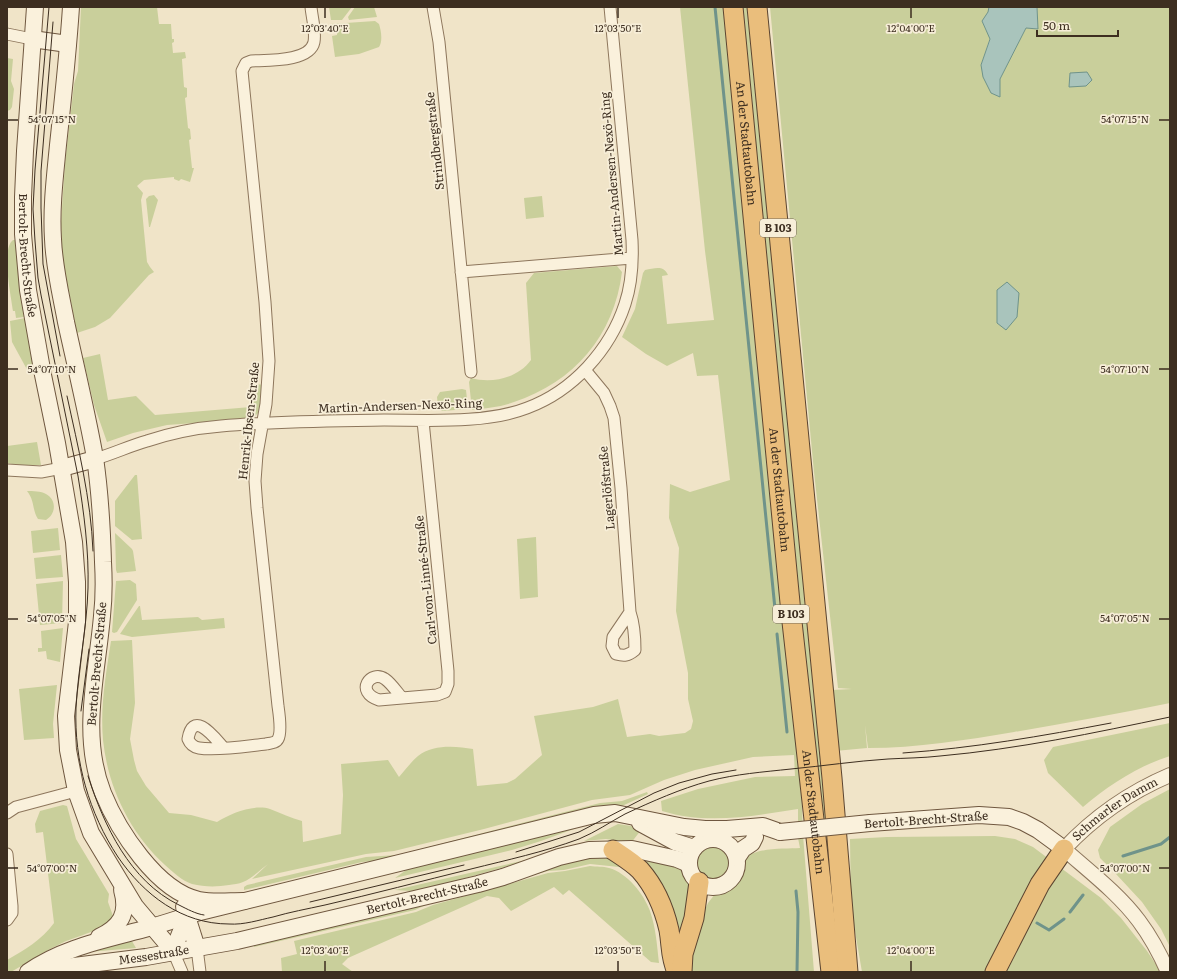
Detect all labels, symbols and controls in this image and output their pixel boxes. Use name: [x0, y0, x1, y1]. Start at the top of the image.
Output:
scale bar: [1037, 12, 1118, 38]
text: 50 m: [1043, 16, 1070, 34]
text: 12°03'40"E: [301, 20, 349, 35]
text: 12°03'50"E: [595, 20, 641, 35]
text: 12°04'00"E: [887, 20, 935, 35]
street label: An der Stadtautobahn: [732, 80, 762, 206]
street label: Strindbergstraße: [420, 91, 448, 191]
street label: Martin-Andersen-Nexö-Ring: [595, 91, 627, 257]
text: 54°07'15"N: [28, 111, 76, 126]
text: 54°07'15"N: [1101, 111, 1149, 126]
street label: Bertolt-Brecht-Straße: [15, 193, 43, 319]
road number: B 103: [760, 219, 796, 237]
text: 54°07'10"N: [28, 361, 76, 376]
street label: Henrik-Ibsen-Straße: [233, 361, 263, 481]
text: 54°07'10"N: [1101, 361, 1149, 376]
street label: Martin-Andersen-Nexö-Ring: [317, 393, 483, 417]
street label: An der Stadtautobahn: [765, 427, 795, 553]
street label: Lagerlöfstraße: [593, 445, 619, 531]
street label: Carl-von-Linné-Straße: [409, 515, 441, 645]
street label: Bertolt-Brecht-Straße: [82, 601, 110, 727]
road number: B 103: [773, 605, 809, 623]
text: 54°07'05"N: [27, 610, 77, 625]
text: 54°07'05"N: [1100, 610, 1150, 625]
street label: An der Stadtautobahn: [798, 749, 830, 875]
street label: Schmarler Damm: [1067, 772, 1161, 844]
street label: Bertolt-Brecht-Straße: [863, 806, 989, 832]
text: 54°07'00"N: [27, 860, 77, 875]
text: 54°07'00"N: [1100, 860, 1150, 875]
street label: Bertolt-Brecht-Straße: [364, 872, 490, 918]
street label: Messestraße: [117, 940, 190, 968]
text: 12°03'40"E: [301, 942, 349, 957]
text: 12°03'50"E: [595, 942, 641, 957]
text: 12°04'00"E: [887, 942, 935, 957]

